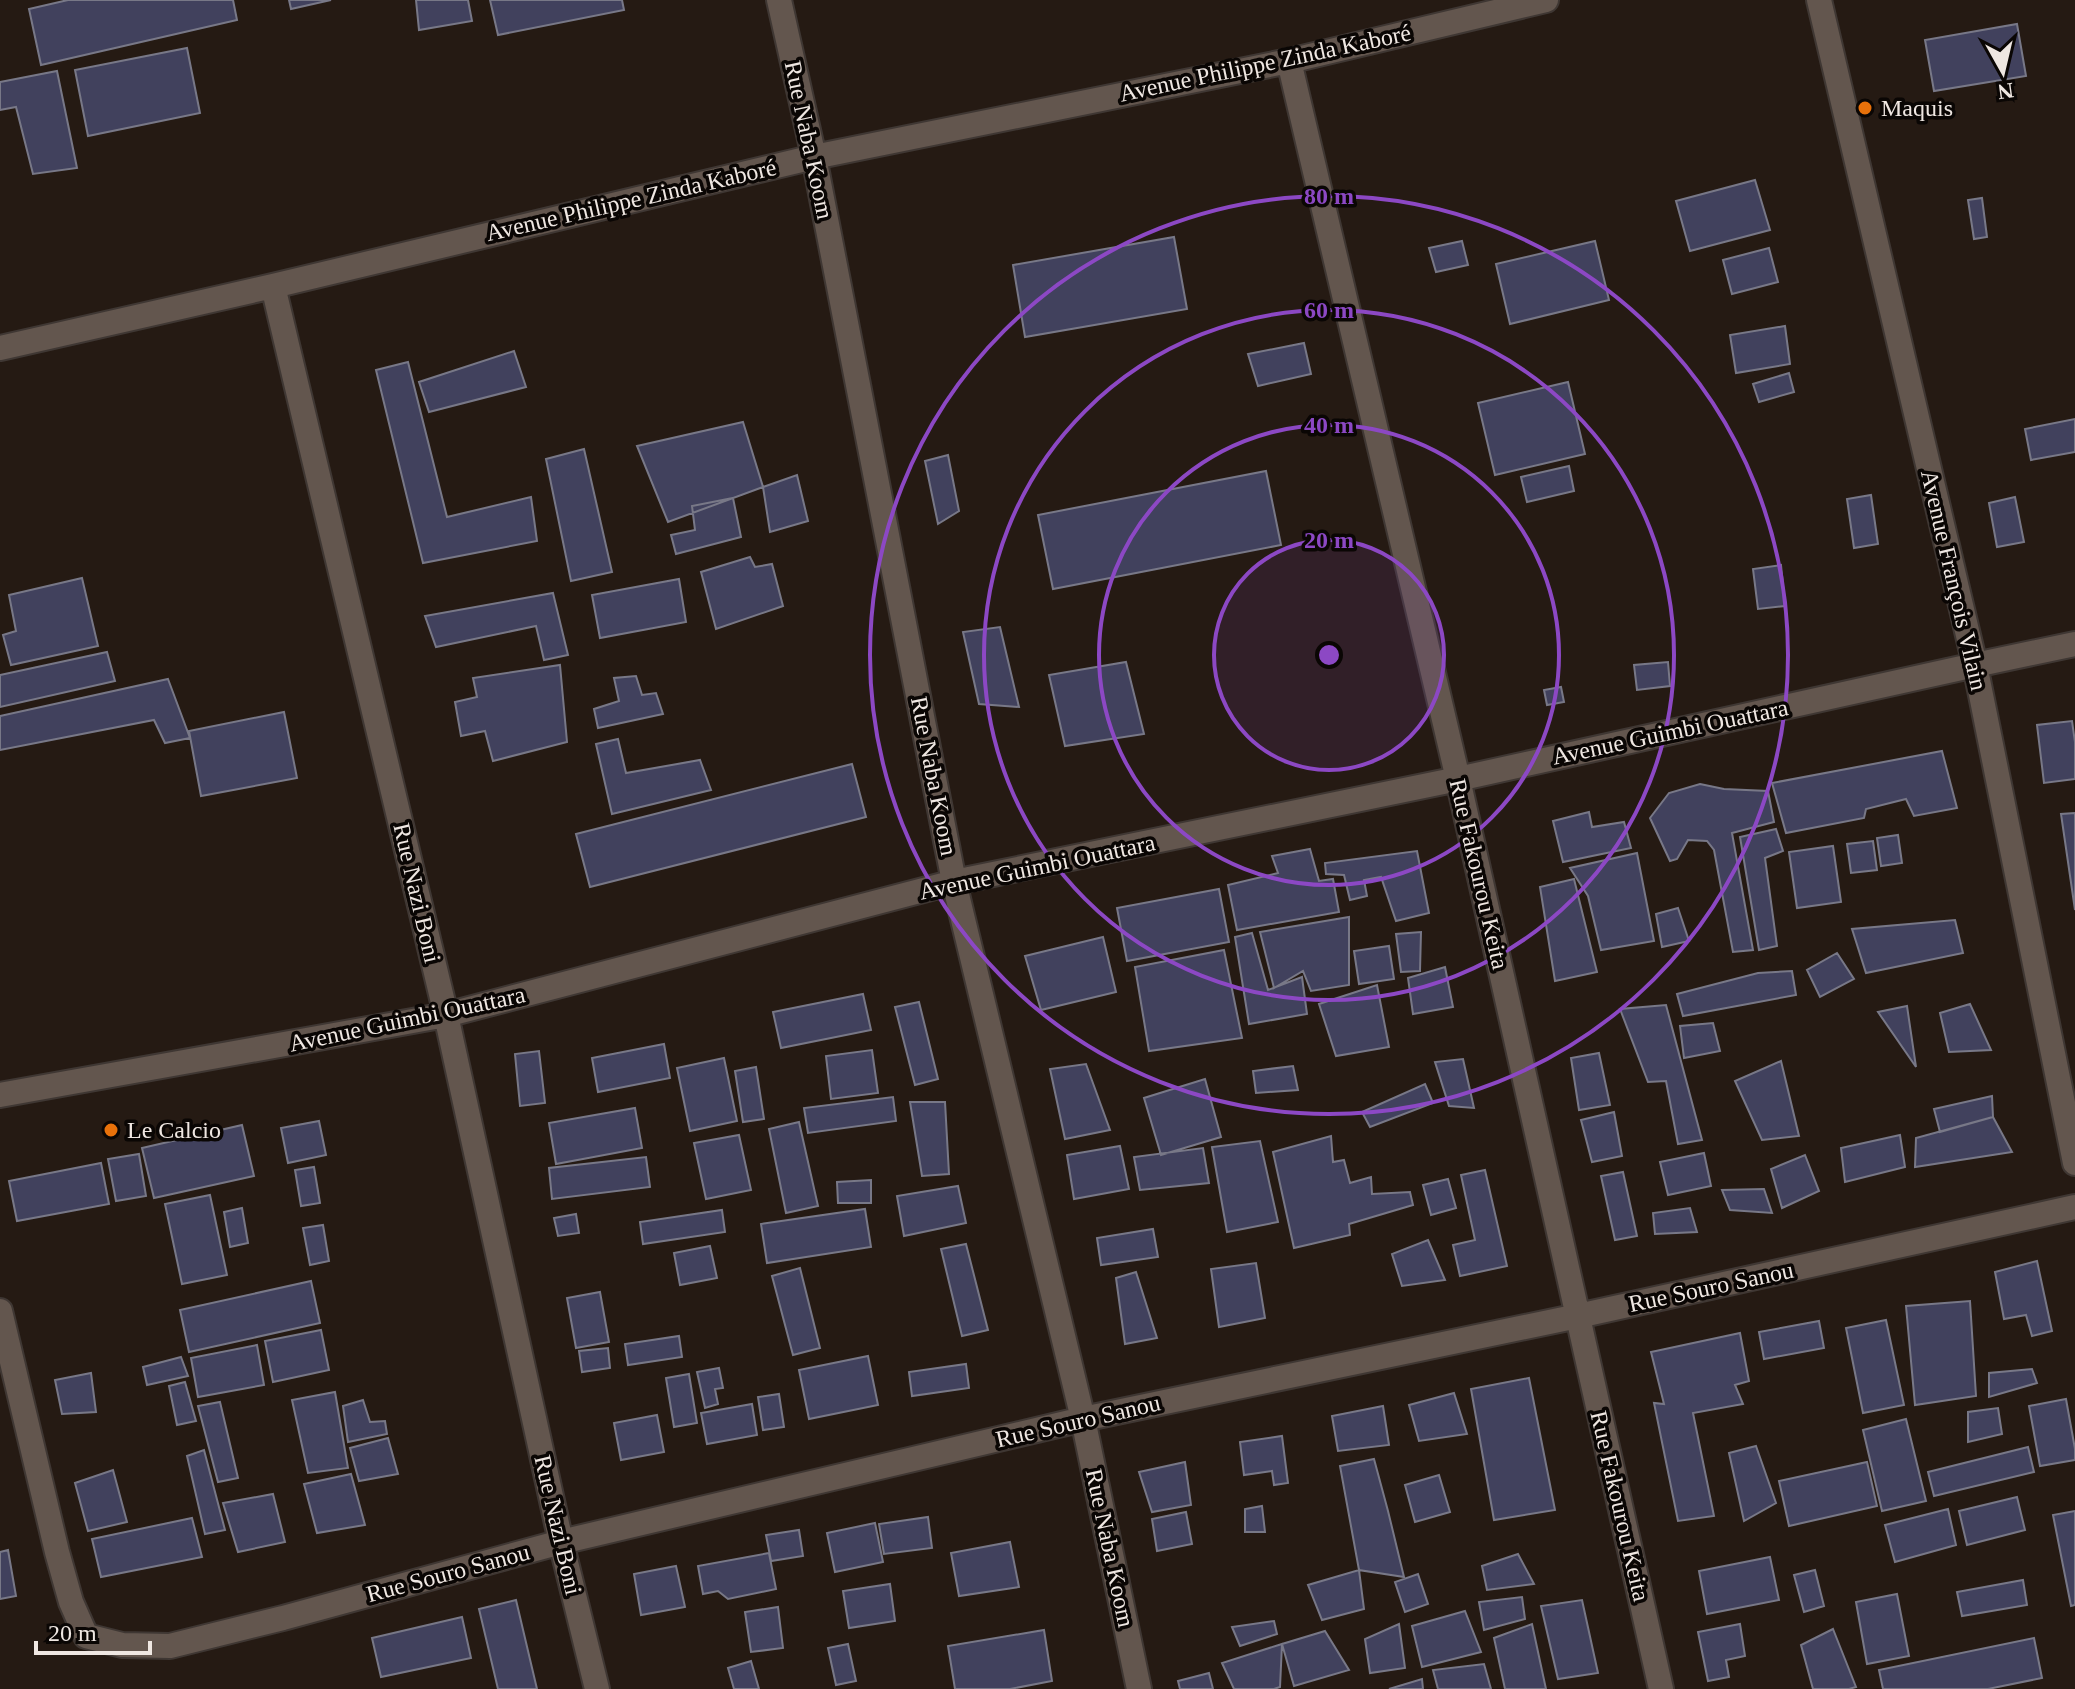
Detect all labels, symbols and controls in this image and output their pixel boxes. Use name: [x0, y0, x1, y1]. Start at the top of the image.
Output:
street label: Avenue Philippe Zinda Kaboré: [1117, 19, 1413, 107]
north arrow: [1963, 32, 2043, 112]
street label: Rue Naba Koom: [780, 58, 839, 222]
text: N: [1996, 78, 2015, 105]
place label: Maquis: [1881, 95, 1953, 121]
marker: Maquis: [1856, 99, 1874, 117]
street label: Avenue Philippe Zinda Kaboré: [483, 154, 779, 246]
text: 80 m: [1304, 183, 1354, 209]
text: 60 m: [1304, 297, 1354, 323]
text: 40 m: [1304, 412, 1354, 438]
street label: Avenue François Vilain: [1916, 467, 1992, 693]
text: 20 m: [1304, 527, 1354, 553]
centre of rings: [1315, 641, 1343, 669]
street label: Rue Naba Koom: [906, 694, 962, 858]
street label: Avenue Guimbi Ouattara: [1550, 694, 1791, 770]
street label: Rue Fakourou Keita: [1444, 776, 1514, 972]
street label: Rue Nazi Boni: [388, 821, 446, 966]
street label: Avenue Guimbi Ouattara: [917, 829, 1158, 905]
street label: Avenue Guimbi Ouattara: [287, 981, 528, 1057]
place label: Le Calcio: [127, 1117, 221, 1143]
marker: Le Calcio: [102, 1121, 120, 1139]
street label: Rue Souro Sanou: [1626, 1257, 1796, 1317]
street label: Rue Souro Sanou: [993, 1389, 1163, 1453]
street label: Rue Fakourou Keita: [1585, 1408, 1655, 1604]
street label: Rue Nazi Boni: [529, 1453, 587, 1598]
street label: Rue Naba Koom: [1081, 1466, 1140, 1630]
street label: Rue Souro Sanou: [363, 1539, 533, 1607]
scale bar: [36, 1605, 150, 1655]
text: 20 m: [48, 1620, 97, 1646]

